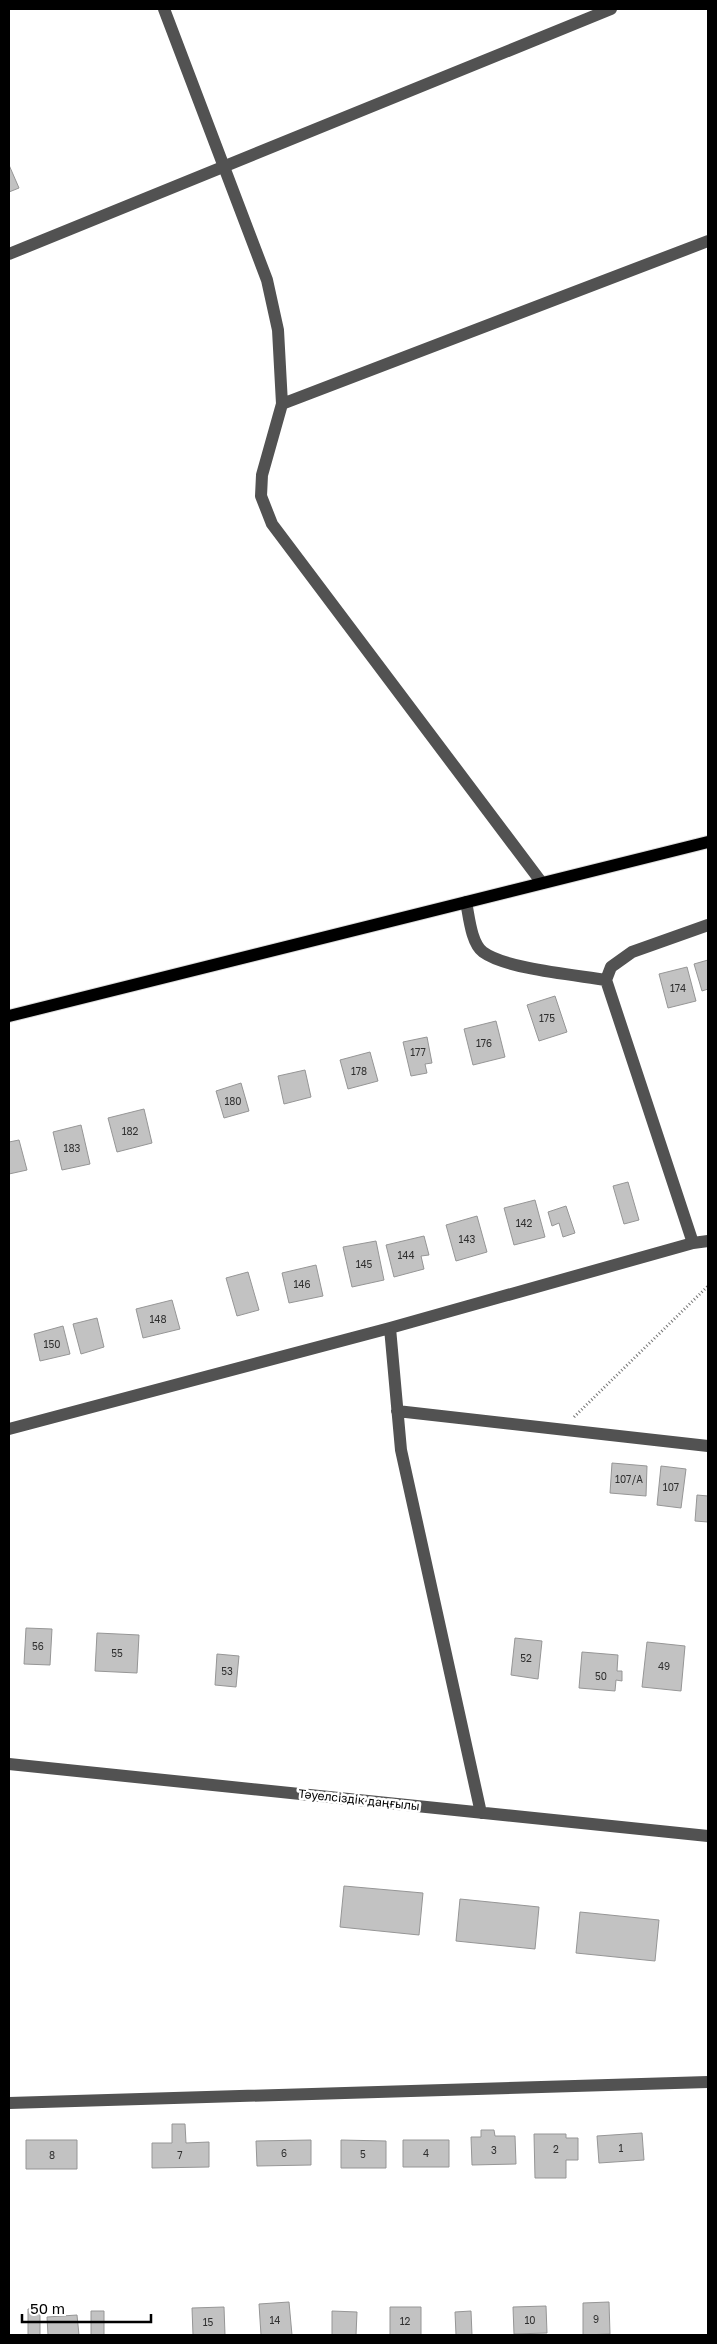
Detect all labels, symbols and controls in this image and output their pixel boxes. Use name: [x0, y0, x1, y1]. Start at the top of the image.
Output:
house number: 174: [670, 982, 686, 994]
house number: 175: [539, 1012, 555, 1024]
house number: 176: [476, 1037, 492, 1049]
house number: 177: [410, 1046, 426, 1058]
house number: 178: [351, 1065, 367, 1077]
house number: 180: [224, 1095, 242, 1107]
house number: 182: [122, 1125, 139, 1137]
house number: 183: [64, 1142, 81, 1154]
house number: 142: [516, 1217, 533, 1229]
house number: 143: [459, 1233, 476, 1245]
house number: 144: [397, 1249, 415, 1261]
house number: 145: [356, 1258, 373, 1270]
house number: 146: [294, 1278, 311, 1290]
house number: 148: [149, 1313, 167, 1325]
house number: 150: [44, 1338, 60, 1350]
house number: 107/А: [615, 1473, 643, 1485]
house number: 107: [663, 1481, 679, 1493]
house number: 56: [32, 1640, 44, 1652]
house number: 55: [111, 1647, 123, 1659]
house number: 52: [520, 1652, 532, 1664]
house number: 49: [658, 1660, 670, 1672]
house number: 53: [221, 1665, 233, 1677]
house number: 50: [595, 1670, 607, 1682]
street label: Тәуелсіздік даңғылы: [298, 1786, 421, 1813]
house number: 1: [619, 2142, 624, 2154]
house number: 2: [553, 2143, 559, 2155]
house number: 3: [491, 2144, 497, 2156]
house number: 6: [281, 2147, 287, 2159]
house number: 4: [423, 2147, 429, 2159]
house number: 5: [360, 2148, 366, 2160]
house number: 8: [49, 2149, 55, 2161]
house number: 7: [177, 2149, 183, 2161]
scale bar: [22, 2292, 151, 2324]
text: 50 m: [30, 2299, 65, 2317]
house number: 9: [593, 2313, 599, 2325]
house number: 14: [270, 2314, 280, 2326]
house number: 10: [524, 2314, 536, 2326]
house number: 12: [400, 2315, 411, 2327]
house number: 15: [203, 2316, 214, 2328]

